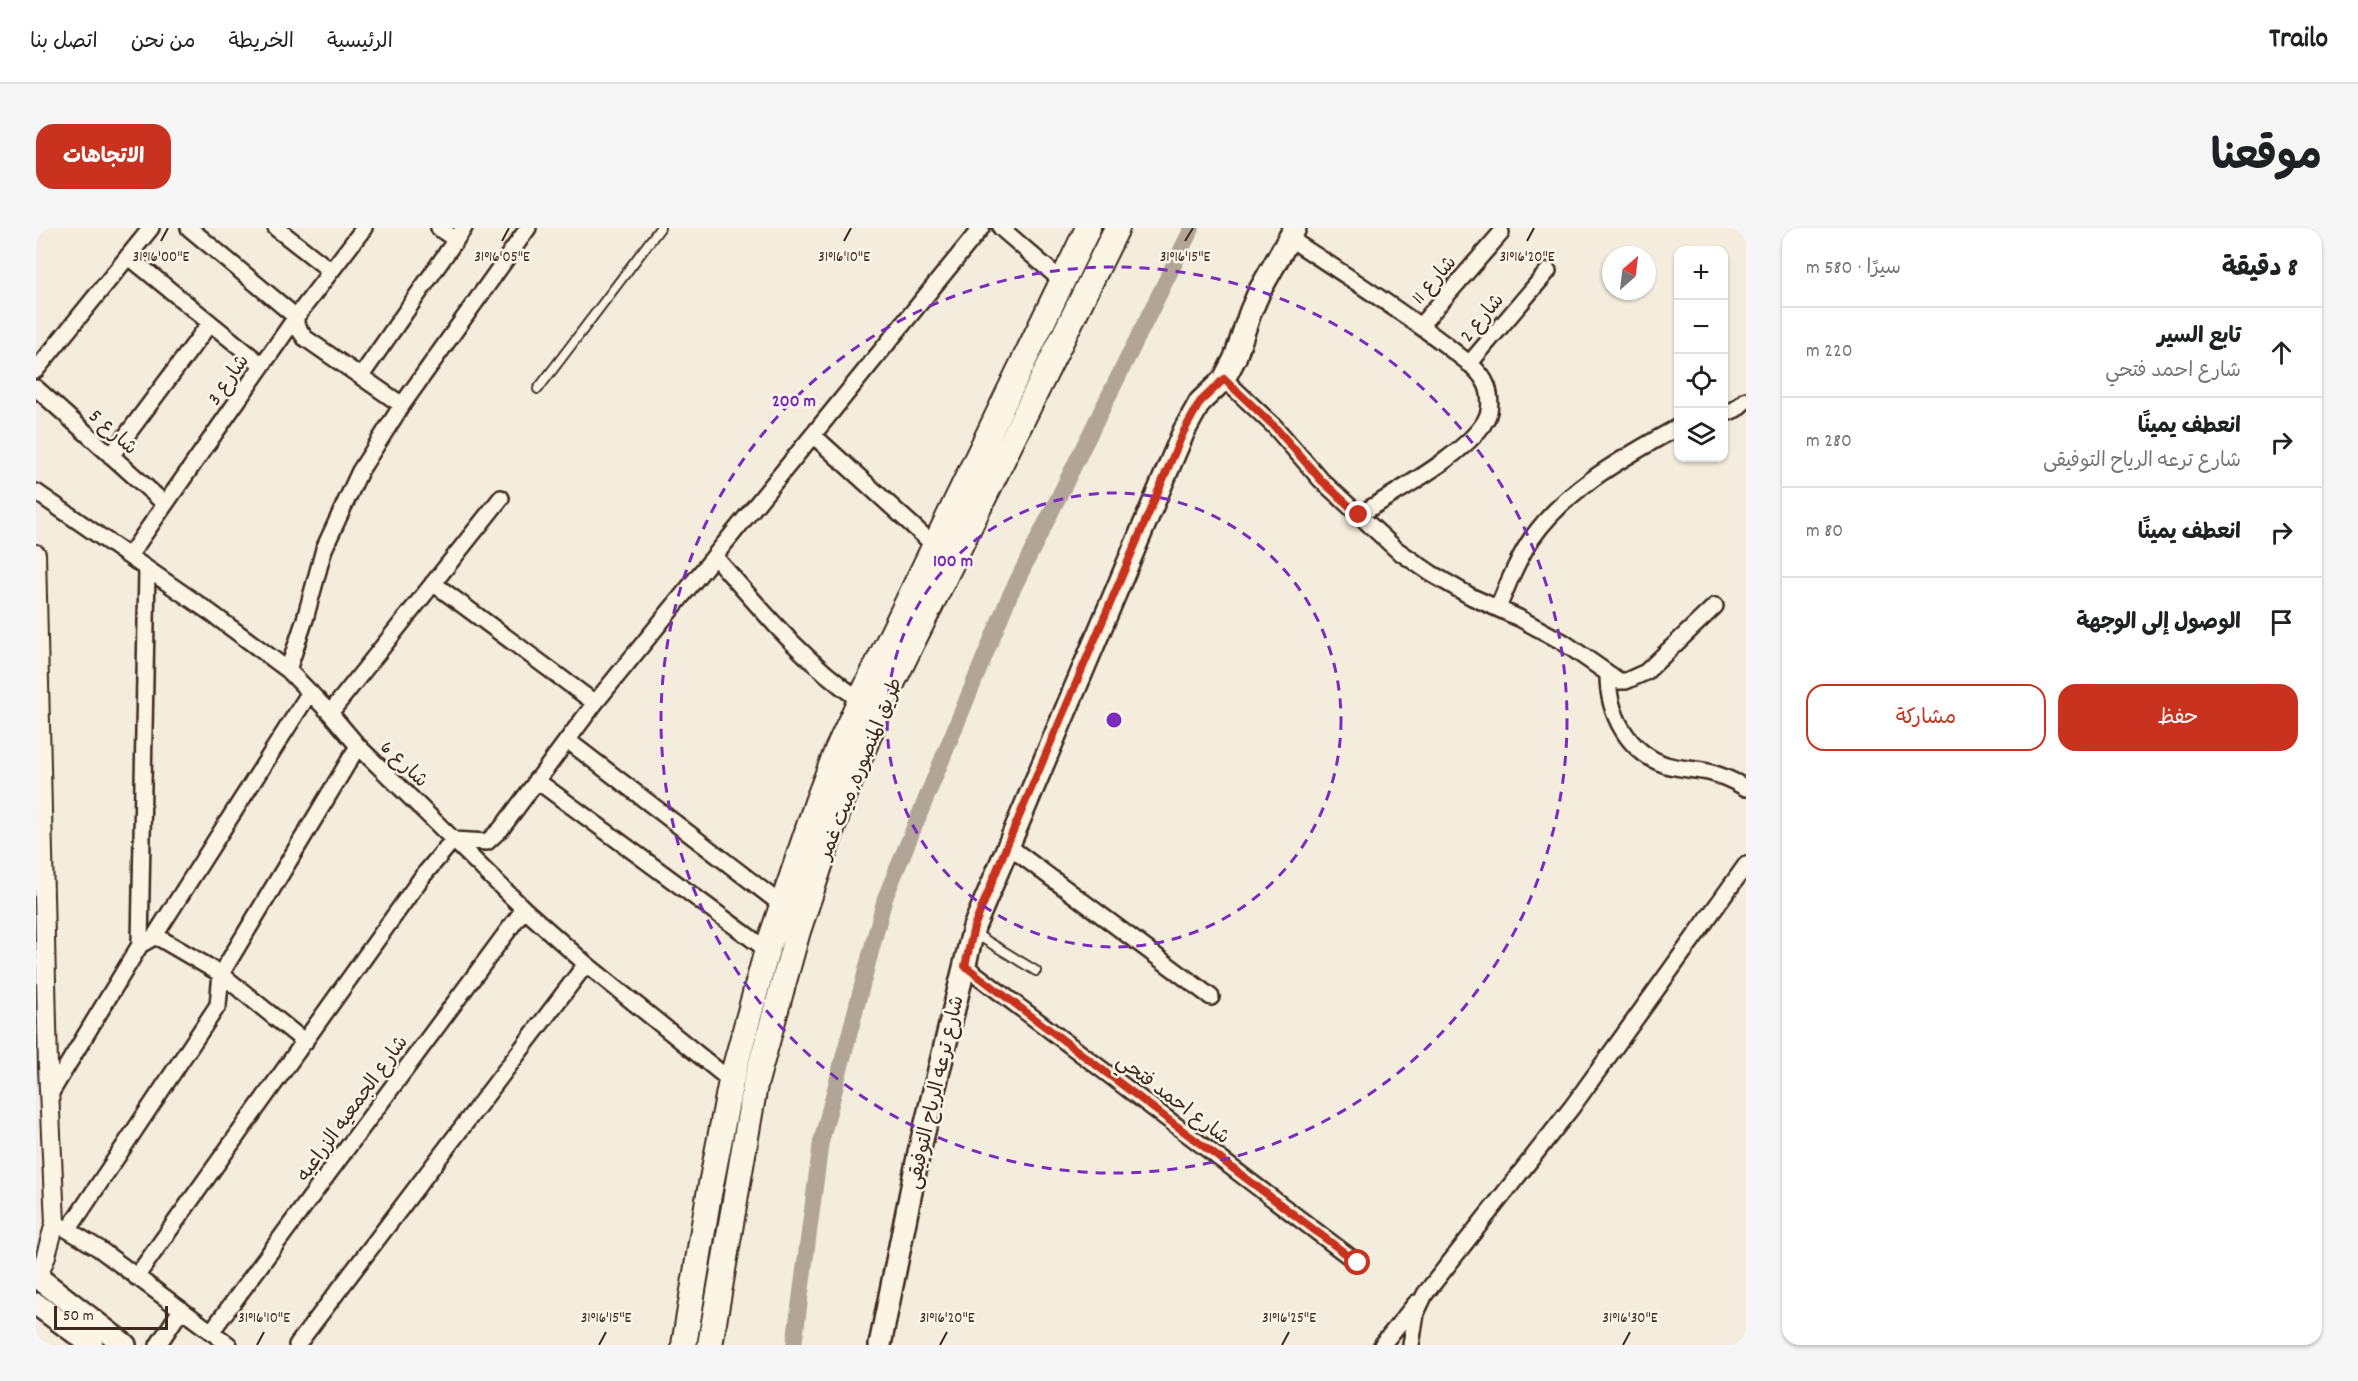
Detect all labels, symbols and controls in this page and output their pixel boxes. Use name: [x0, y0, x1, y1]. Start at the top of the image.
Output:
text: Trailo: [2269, 21, 2328, 61]
text: اتصل بنا: [30, 28, 98, 58]
text: من نحن: [131, 28, 195, 58]
text: الخريطة: [228, 28, 294, 58]
text: الرئيسية: [327, 28, 393, 58]
button: الاتجاهات: [36, 124, 171, 189]
text: موقعنا: [2211, 130, 2322, 190]
north arrow: [1602, 246, 1656, 300]
map controls: [1674, 246, 1728, 462]
button: +: [1674, 246, 1728, 300]
text: 31°16'00"E: [133, 247, 190, 269]
text: 31°16'05"E: [474, 247, 530, 269]
text: 31°16'10"E: [818, 247, 870, 269]
text: 31°16'15"E: [1160, 247, 1211, 269]
text: 31°16'20"E: [1499, 247, 1555, 269]
street label: شارع 11: [1406, 250, 1464, 312]
text: 8 دقيقة: [2222, 251, 2298, 288]
text: سيرًا · 580 m: [1806, 255, 1901, 283]
street label: شارع 2: [1454, 288, 1512, 350]
button: −: [1674, 300, 1728, 354]
text: تابع السير: [2158, 322, 2241, 353]
icon: ahead: [2265, 336, 2298, 369]
text: 220 m: [1806, 338, 1853, 366]
street label: شارع 3: [202, 349, 257, 412]
button: locate: [1674, 354, 1728, 408]
text: شارع احمد فتحي: [2105, 358, 2241, 386]
text: 200 m: [772, 390, 816, 415]
street label: شارع 5: [81, 404, 143, 463]
button: layers: [1674, 408, 1728, 462]
text: انعطف يمينًا: [2138, 412, 2241, 443]
icon: right: [2265, 426, 2298, 459]
text: 280 m: [1806, 428, 1852, 456]
text: شارع ترعه الرياح التوفيقى: [2043, 448, 2241, 476]
route end: [1345, 501, 1371, 527]
icon: right: [2265, 516, 2298, 549]
text: 80 m: [1806, 518, 1843, 546]
text: انعطف يمينًا: [2138, 518, 2241, 549]
text: 100 m: [933, 550, 973, 575]
icon: arrive: [2265, 606, 2298, 639]
text: الوصول إلى الوجهة: [2076, 608, 2241, 639]
street label: طريق المنصوره, ميت غمر: [812, 674, 911, 866]
button: مشاركة: [1806, 684, 2046, 751]
button: حفظ: [2058, 684, 2298, 751]
centre of rings: [1104, 710, 1124, 730]
street label: شارع 6: [372, 735, 433, 795]
street label: شارع ترعه الرياح التوفيقى: [901, 993, 973, 1192]
street label: شارع الجمعيه الزراعيه: [291, 1031, 416, 1189]
street label: شارع احمد فتحي: [1109, 1048, 1235, 1153]
route start: [1344, 1249, 1370, 1275]
scale bar: [54, 1303, 168, 1330]
text: 50 m: [63, 1305, 94, 1328]
text: 31°16'10"E: [238, 1308, 290, 1330]
text: 31°16'15"E: [581, 1308, 632, 1330]
text: 31°16'20"E: [919, 1308, 975, 1330]
text: 31°16'25"E: [1262, 1308, 1316, 1330]
text: 31°16'30"E: [1602, 1308, 1658, 1330]

